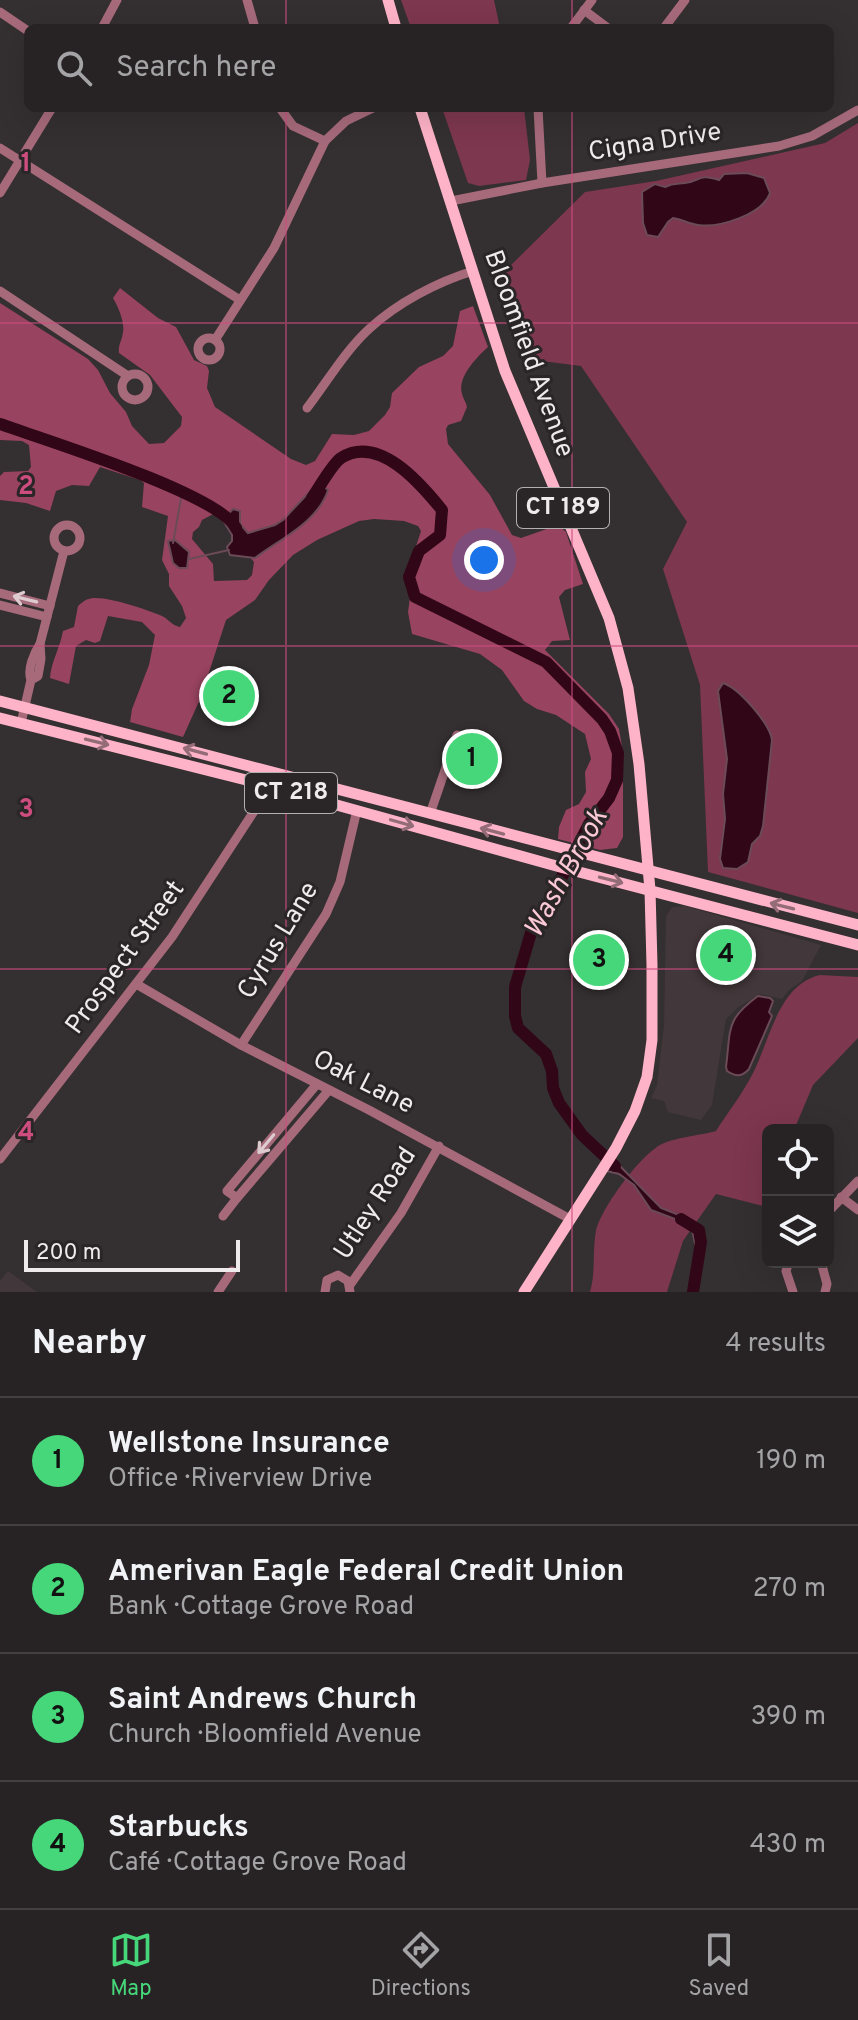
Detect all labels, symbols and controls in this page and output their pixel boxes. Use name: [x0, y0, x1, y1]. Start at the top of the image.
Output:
search box: [24, 24, 834, 112]
icon: search: [52, 46, 96, 90]
text: Search here: [116, 50, 276, 87]
street label: Cigna Drive: [586, 116, 724, 170]
text: 1: [21, 148, 31, 181]
street label: Bloomfield Avenue: [475, 246, 581, 462]
text: 2: [18, 471, 34, 504]
road number: CT 189: [517, 488, 609, 528]
your location: [464, 540, 504, 580]
one-way arrow: [13, 591, 39, 606]
pin: 2: [203, 666, 255, 726]
pin: 1: [446, 729, 498, 789]
one-way arrow: [83, 736, 109, 751]
one-way arrow: [183, 743, 209, 758]
road number: CT 218: [245, 773, 337, 813]
text: 3: [18, 794, 34, 827]
water label: Wash Brook: [517, 802, 618, 945]
one-way arrow: [389, 816, 415, 831]
one-way arrow: [480, 823, 506, 838]
one-way arrow: [598, 873, 624, 888]
street label: Prospect Street: [59, 875, 193, 1041]
street label: Cyrus Lane: [231, 876, 327, 1006]
one-way arrow: [770, 898, 796, 913]
pin: 4: [700, 925, 752, 985]
pin: 3: [573, 930, 625, 990]
street label: Oak Lane: [307, 1043, 419, 1123]
text: 4: [18, 1117, 34, 1150]
map controls: [762, 1124, 834, 1268]
button: locate: [762, 1124, 834, 1196]
one-way arrow: [257, 1133, 275, 1154]
street label: Utley Road: [327, 1142, 425, 1266]
button: layers: [762, 1196, 834, 1268]
scale bar: [24, 1236, 240, 1272]
text: 200 m: [36, 1240, 101, 1267]
text: Nearby: [32, 1323, 147, 1366]
text: 4 results: [725, 1328, 826, 1361]
text: Wellstone Insurance: [108, 1426, 390, 1463]
text: 1: [53, 1445, 63, 1478]
text: 190 m: [756, 1445, 826, 1478]
text: Office · Riverview Drive: [108, 1463, 372, 1496]
text: Amerivan Eagle Federal Credit Union: [108, 1554, 624, 1591]
text: 2: [50, 1573, 66, 1606]
text: 270 m: [753, 1573, 826, 1606]
text: Bank · Cottage Grove Road: [108, 1591, 414, 1624]
text: Saint Andrews Church: [108, 1682, 417, 1719]
text: 3: [50, 1701, 66, 1734]
text: 390 m: [751, 1701, 826, 1734]
text: Church · Bloomfield Avenue: [108, 1719, 421, 1752]
text: Starbucks: [108, 1810, 249, 1847]
text: 4: [50, 1829, 66, 1862]
text: 430 m: [750, 1829, 826, 1862]
text: Café · Cottage Grove Road: [108, 1847, 407, 1880]
tab: Map: [109, 1928, 153, 2003]
tab: Directions: [371, 1928, 471, 2003]
tab: Saved: [689, 1928, 749, 2003]

